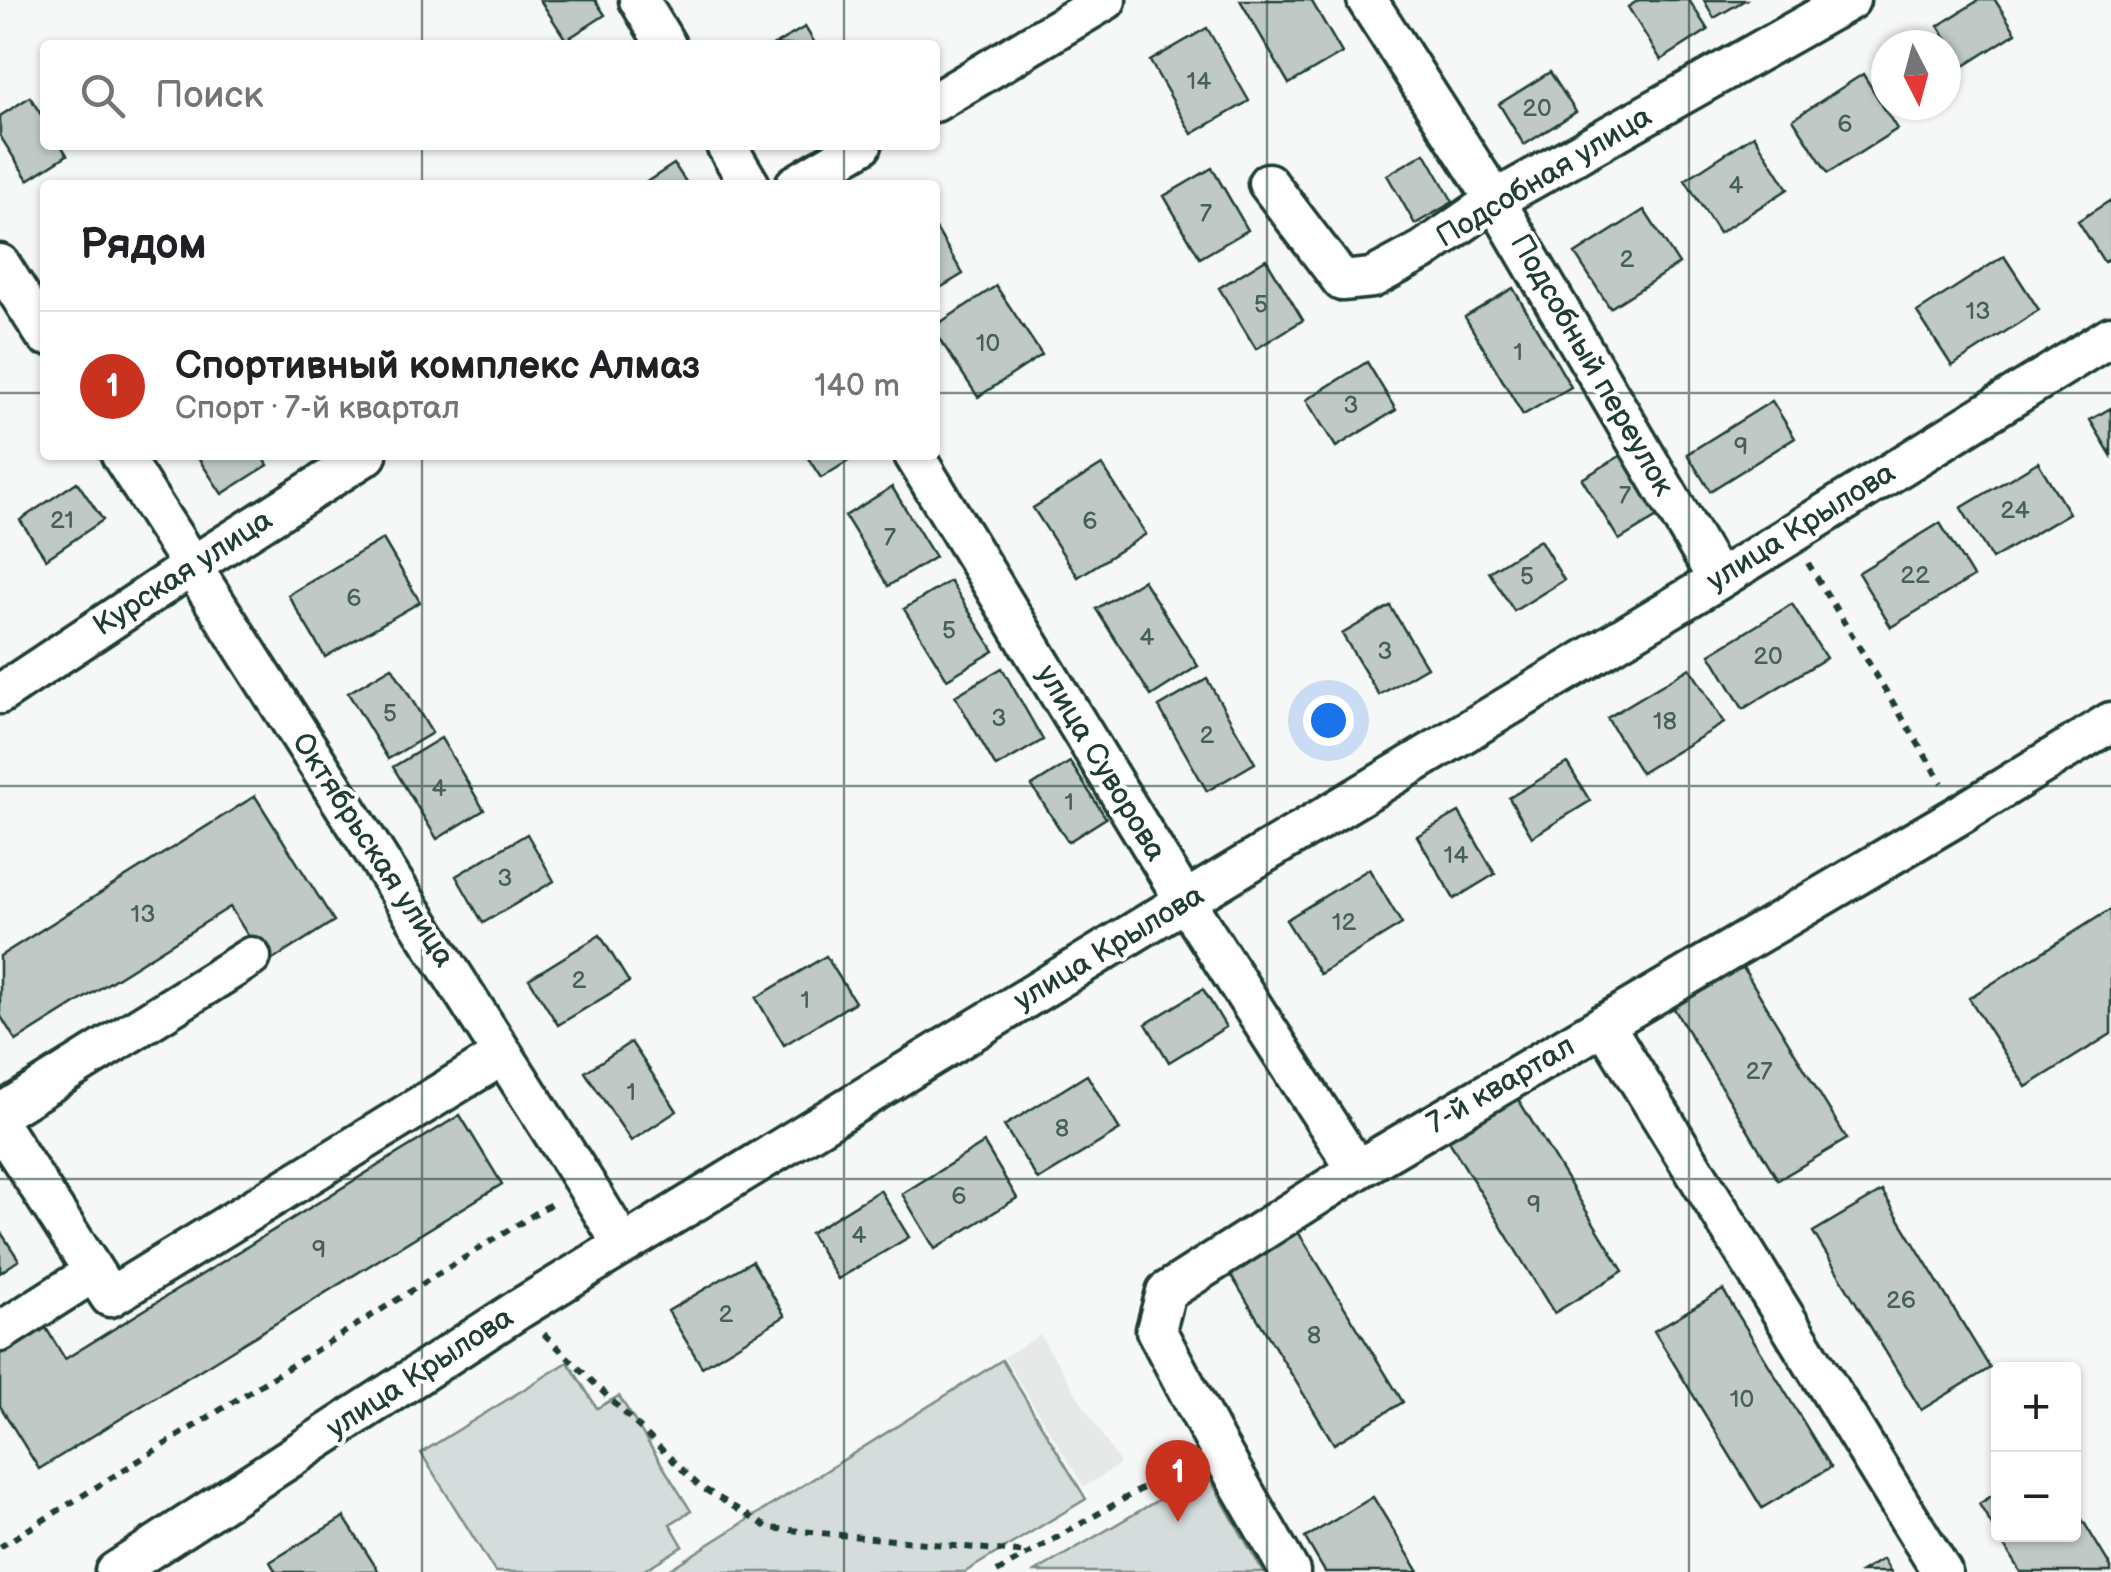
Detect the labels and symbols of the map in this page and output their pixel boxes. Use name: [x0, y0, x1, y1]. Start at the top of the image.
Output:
north arrow: [1871, 30, 1961, 120]
house number: 14: [1187, 66, 1211, 97]
house number: 20: [1522, 93, 1552, 124]
street label: Подсобная улица: [1430, 98, 1658, 255]
house number: 6: [1837, 109, 1853, 140]
house number: 4: [1728, 170, 1744, 201]
house number: 7: [1200, 198, 1213, 229]
street label: Подсобный переулок: [1502, 228, 1682, 502]
house number: 2: [1620, 244, 1635, 275]
house number: 5: [1254, 289, 1268, 320]
house number: 13: [1965, 296, 1991, 327]
house number: 10: [976, 328, 1000, 359]
house number: 1: [1513, 337, 1523, 368]
house number: 3: [1343, 390, 1359, 421]
house number: 9: [1734, 431, 1748, 462]
street label: улица Крылова: [1700, 455, 1902, 599]
house number: 7: [1619, 480, 1632, 511]
house number: 24: [2000, 495, 2030, 526]
street label: Курская улица: [87, 502, 279, 644]
house number: 21: [50, 505, 74, 536]
house number: 6: [1082, 506, 1098, 537]
house number: 7: [884, 522, 897, 553]
house number: 22: [1900, 560, 1930, 591]
house number: 5: [1520, 561, 1534, 592]
house number: 6: [346, 583, 362, 614]
house number: 5: [942, 615, 956, 646]
house number: 4: [1139, 622, 1155, 653]
house number: 3: [1377, 636, 1393, 667]
house number: 20: [1753, 641, 1783, 672]
street label: улица Суворова: [1028, 658, 1174, 868]
your location: [1303, 695, 1354, 746]
house number: 5: [383, 698, 397, 729]
house number: 3: [991, 703, 1007, 734]
house number: 18: [1653, 706, 1677, 737]
house number: 2: [1200, 720, 1215, 751]
street label: Октябрьская улица: [284, 726, 462, 974]
house number: 4: [431, 773, 447, 804]
house number: 1: [1064, 787, 1074, 818]
house number: 14: [1444, 840, 1468, 871]
house number: 3: [497, 863, 513, 894]
street label: улица Крылова: [1008, 877, 1211, 1019]
house number: 13: [130, 899, 156, 930]
house number: 12: [1332, 907, 1356, 938]
house number: 2: [572, 965, 587, 996]
house number: 1: [800, 985, 810, 1016]
street label: 7-й квартал: [1421, 1028, 1581, 1142]
house number: 27: [1745, 1056, 1773, 1087]
house number: 1: [626, 1077, 636, 1108]
house number: 8: [1055, 1113, 1069, 1144]
house number: 6: [951, 1181, 967, 1212]
house number: 9: [1527, 1189, 1541, 1220]
house number: 4: [851, 1220, 867, 1251]
house number: 9: [312, 1234, 326, 1265]
house number: 26: [1886, 1285, 1916, 1316]
street label: улица Крылова: [320, 1299, 520, 1447]
house number: 2: [719, 1299, 734, 1330]
house number: 8: [1307, 1320, 1321, 1351]
house number: 10: [1730, 1384, 1754, 1415]
pin: 1: [1146, 1440, 1210, 1522]

